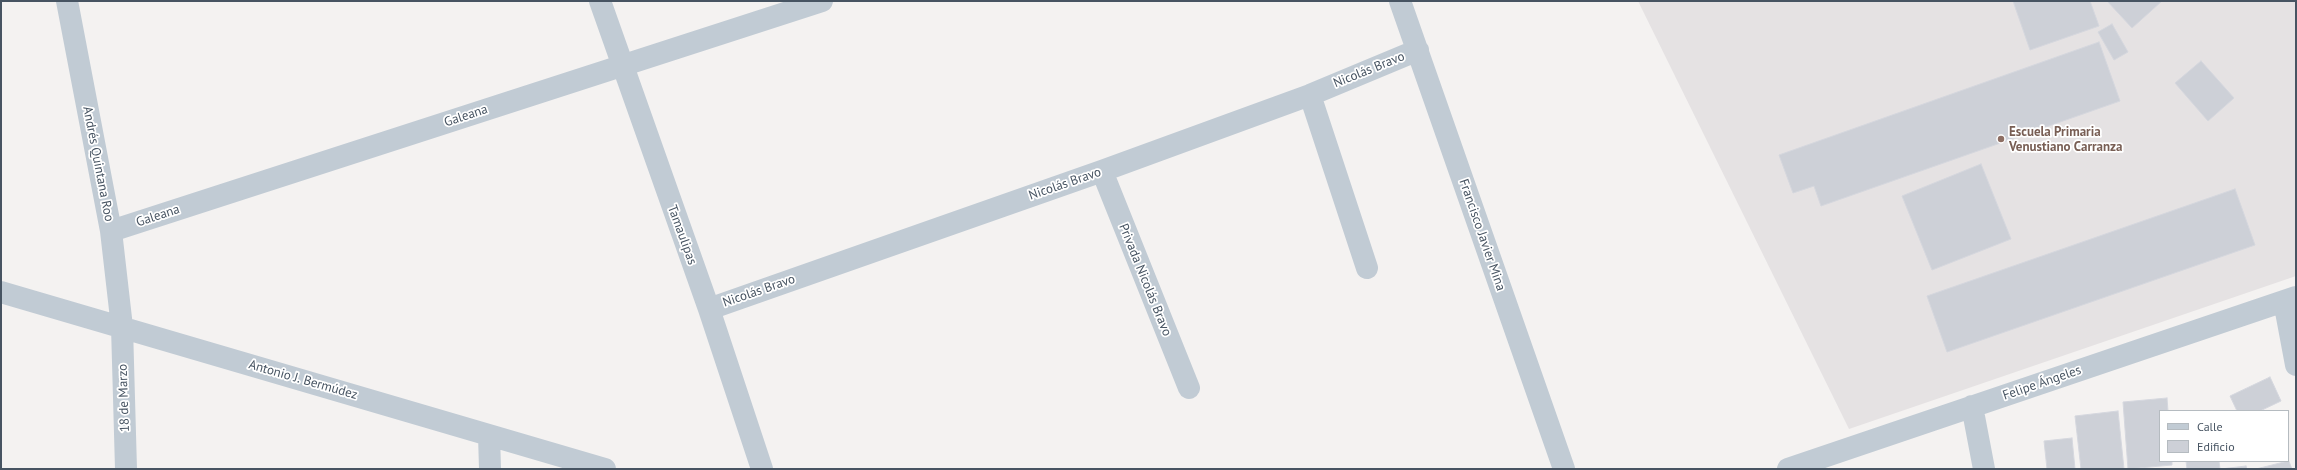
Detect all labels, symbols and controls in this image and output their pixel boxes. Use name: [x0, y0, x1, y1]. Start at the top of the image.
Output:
street label: Nicolás Bravo: [1331, 49, 1407, 91]
street label: Galeana: [442, 102, 490, 130]
street label: Andrés Quintana Roo: [79, 105, 117, 223]
place label: Escuela Primaria Venustiano Carranza: [2009, 124, 2123, 155]
marker: Escuela Primaria Venustiano Carranza: [1996, 134, 2006, 144]
street label: Nicolás Bravo: [1027, 164, 1103, 204]
street label: Francisco Javier Mina: [1456, 177, 1508, 293]
street label: Galeana: [134, 202, 182, 230]
street label: Tamaulipas: [664, 203, 700, 267]
street label: Privada Nicolás Bravo: [1115, 222, 1175, 338]
street label: Nicolás Bravo: [721, 271, 797, 311]
street label: Antonio J. Bermúdez: [247, 357, 359, 403]
street label: Felipe Ángeles: [2001, 362, 2083, 404]
street label: 18 de Marzo: [115, 364, 133, 432]
legend: [2159, 410, 2289, 462]
text: Calle: [2197, 419, 2223, 434]
text: Edificio: [2197, 439, 2235, 454]

